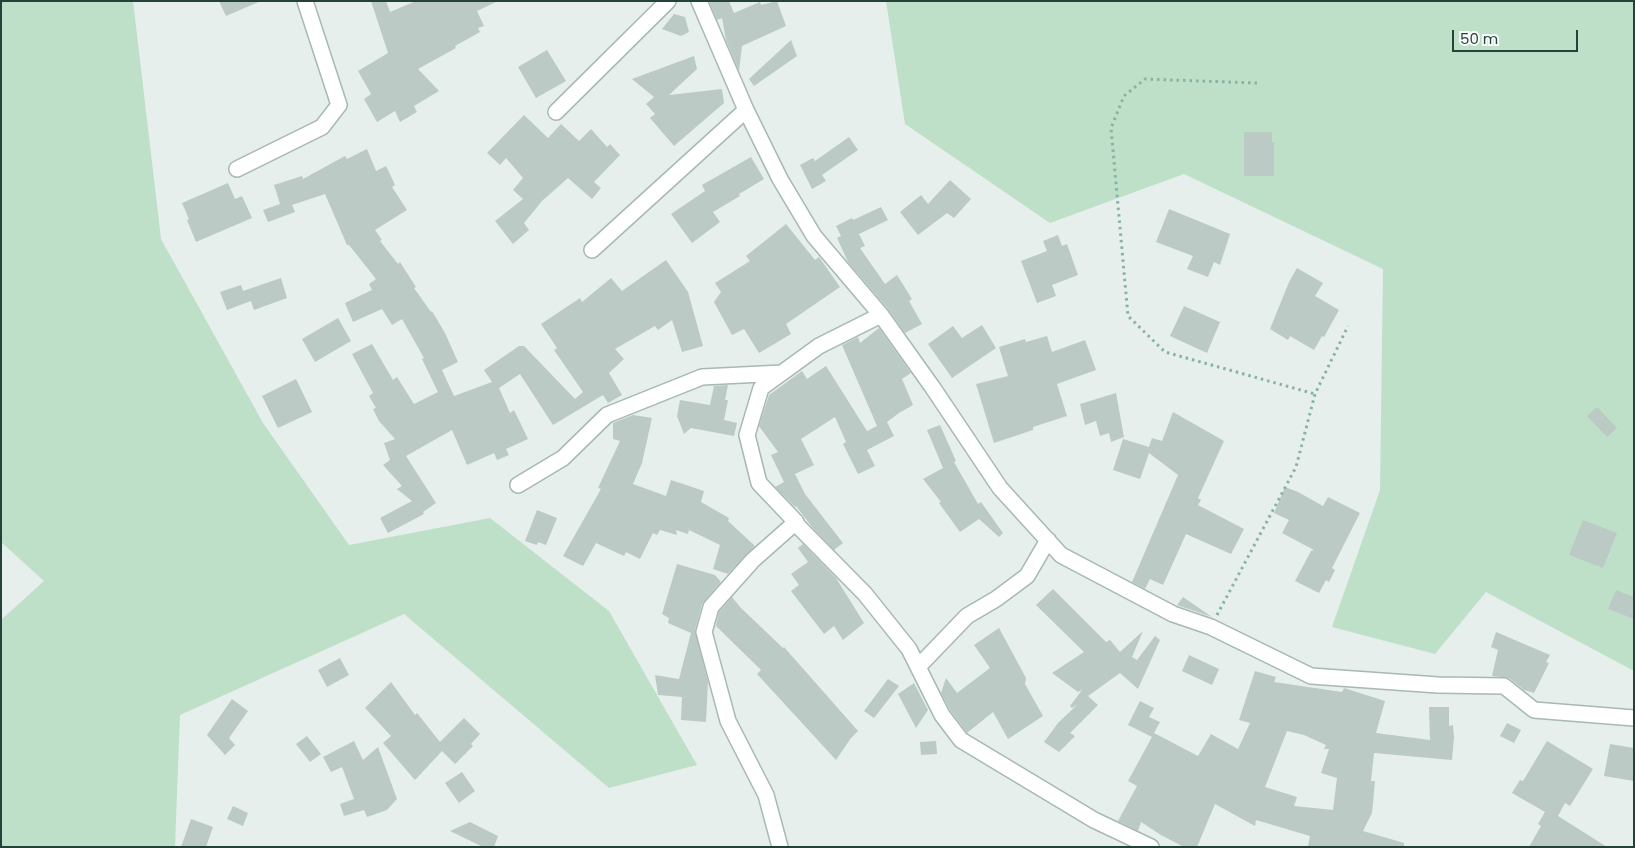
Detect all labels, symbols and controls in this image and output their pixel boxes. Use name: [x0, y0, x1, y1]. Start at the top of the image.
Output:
scale bar: [1455, 20, 1581, 52]
text: 50 m: [1460, 28, 1498, 49]

